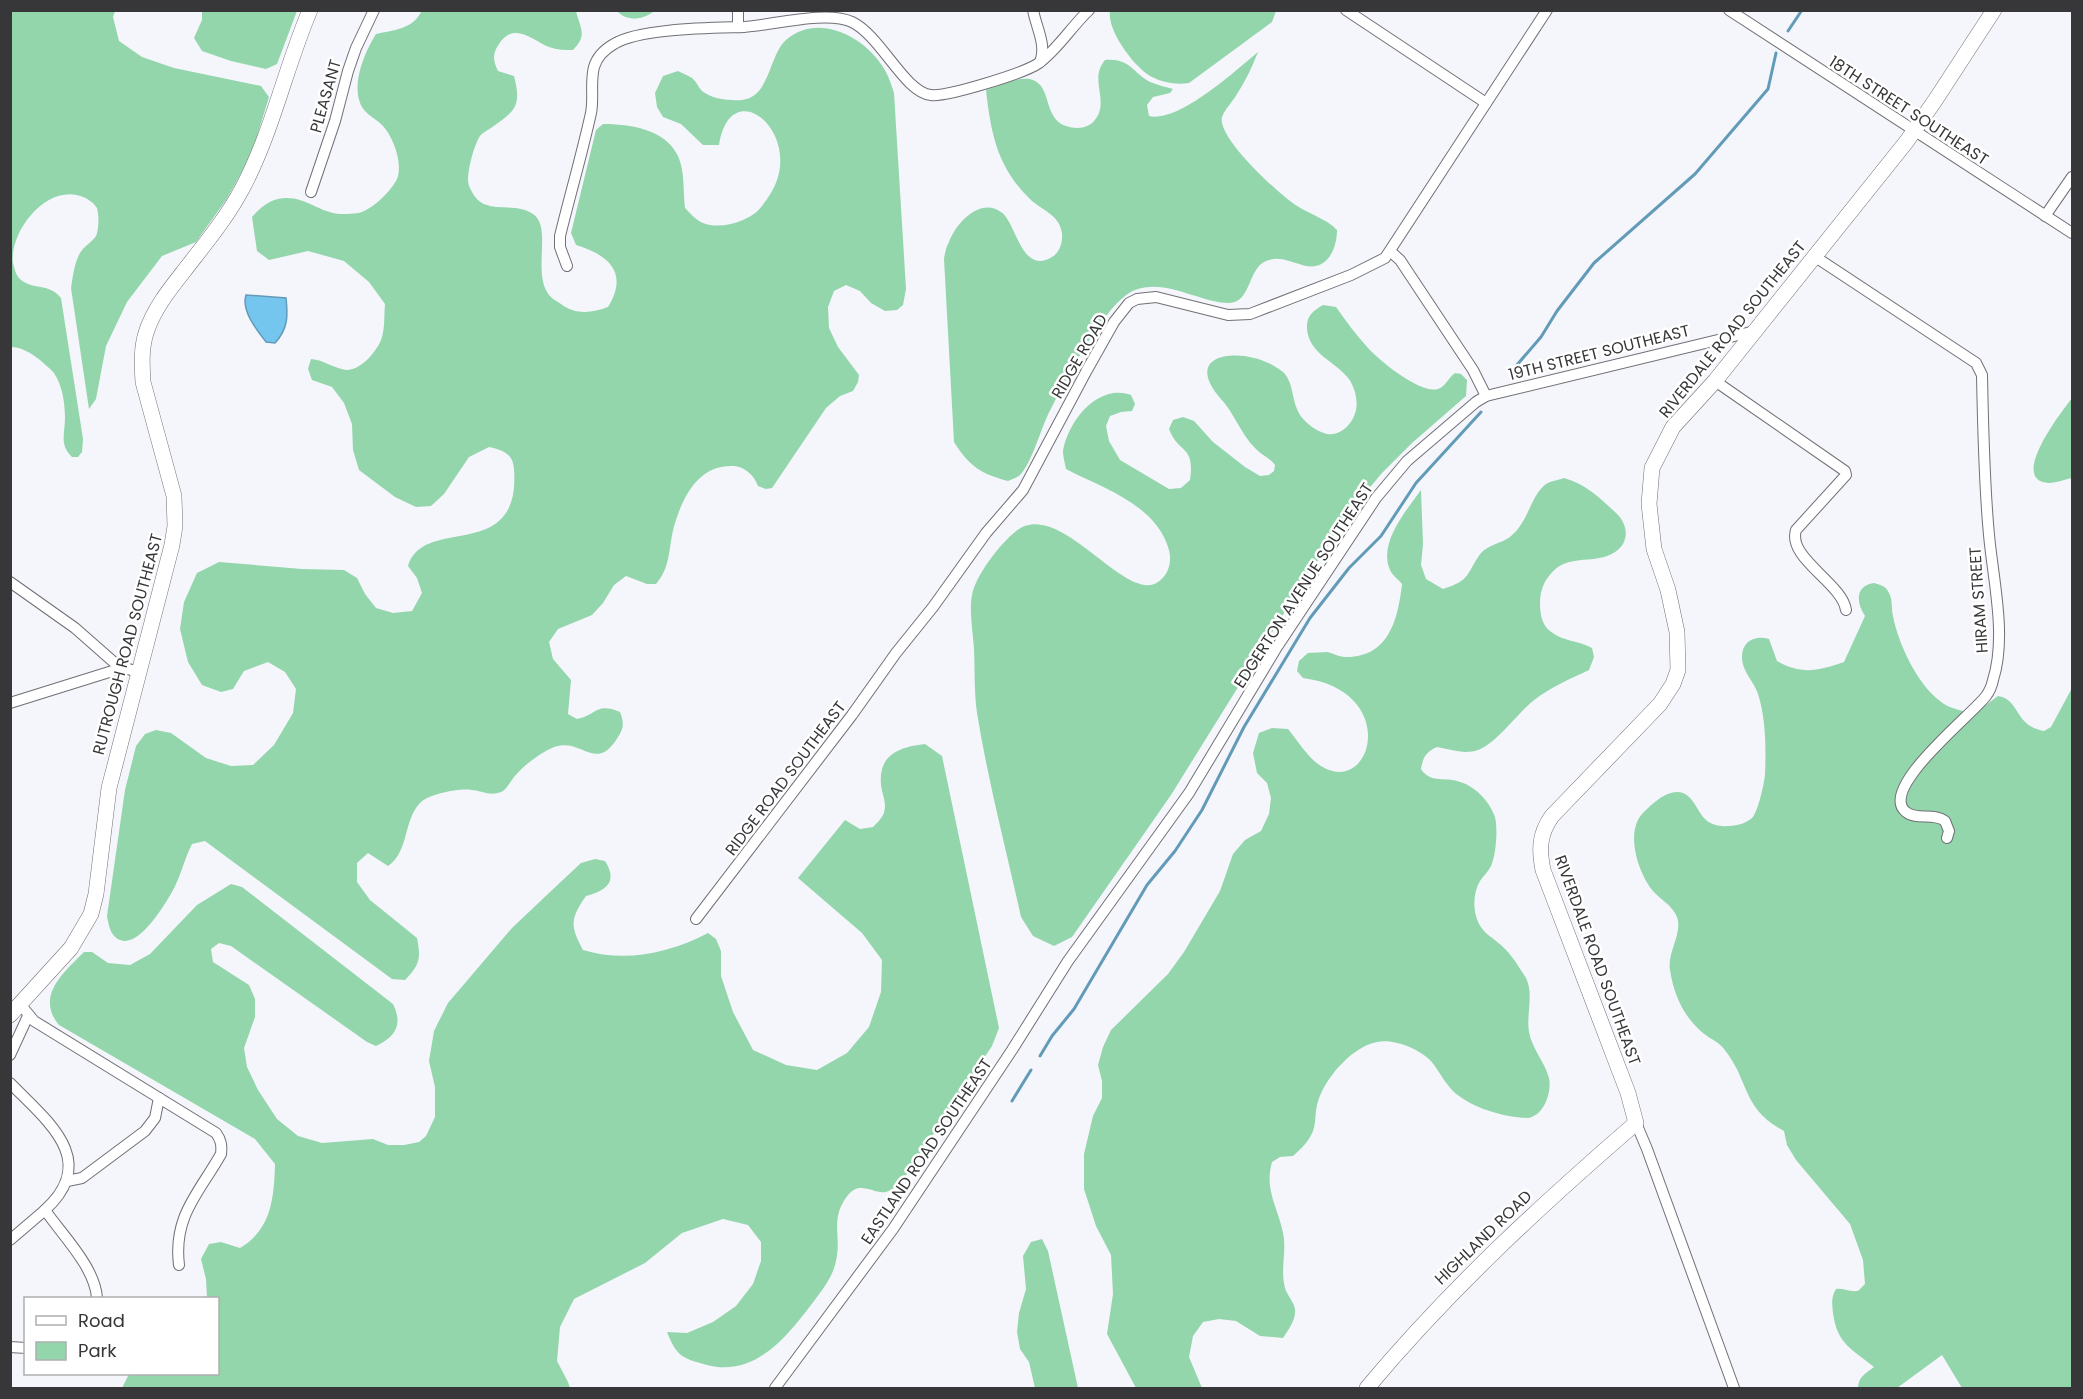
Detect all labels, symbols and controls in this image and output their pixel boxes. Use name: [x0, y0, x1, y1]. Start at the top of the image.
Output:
street label: 18TH STREET SOUTHEAST: [1825, 50, 1993, 171]
street label: PLEASANT: [304, 56, 347, 135]
street label: RIVERDALE ROAD SOUTHEAST: [1654, 236, 1811, 423]
street label: RIDGE ROAD: [1046, 310, 1113, 403]
street label: 19TH STREET SOUTHEAST: [1506, 319, 1692, 386]
street label: EDGERTON AVENUE SOUTHEAST: [1228, 478, 1379, 692]
street label: RUTROUGH ROAD SOUTHEAST: [87, 531, 168, 757]
street label: HIRAM STREET: [1963, 546, 1994, 654]
street label: RIDGE ROAD SOUTHEAST: [720, 696, 851, 860]
street label: RIVERDALE ROAD SOUTHEAST: [1549, 852, 1646, 1069]
street label: EASTLAND ROAD SOUTHEAST: [855, 1053, 998, 1249]
street label: HIGHLAND ROAD: [1430, 1185, 1537, 1290]
legend: [24, 1297, 219, 1375]
text: Road: [78, 1308, 125, 1333]
text: Park: [78, 1338, 117, 1363]

